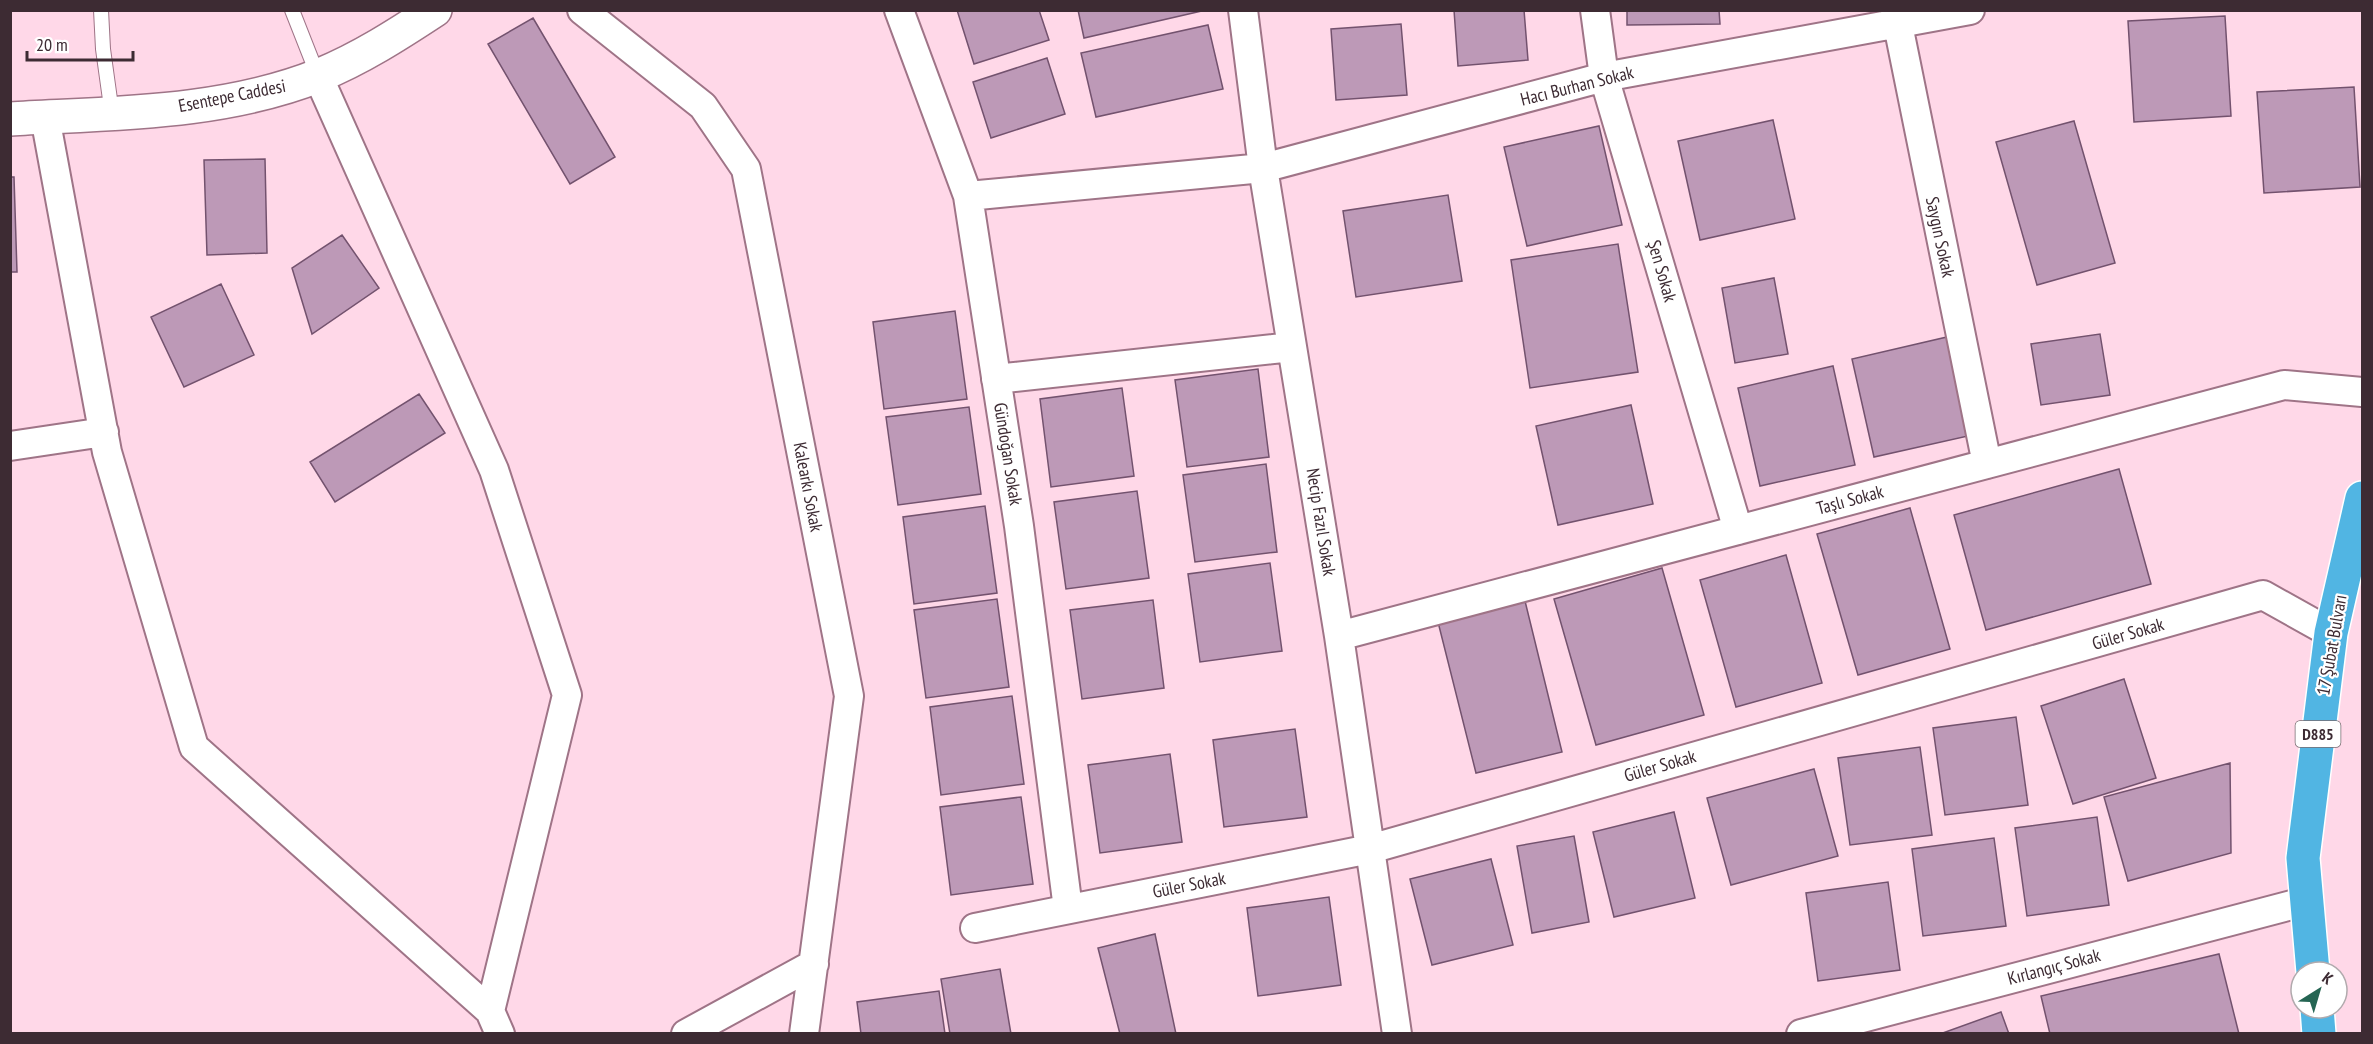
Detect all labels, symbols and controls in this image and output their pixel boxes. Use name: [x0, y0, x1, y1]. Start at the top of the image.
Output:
scale bar: [27, 24, 134, 62]
text: 20 m: [36, 33, 68, 56]
street label: Hacı Burhan Sokak: [1518, 60, 1636, 111]
street label: Esentepe Caddesi: [176, 74, 287, 117]
street label: Saygın Sokak: [1921, 195, 1960, 279]
street label: Şen Sokak: [1643, 237, 1682, 305]
street label: Gündoğan Sokak: [989, 401, 1028, 507]
street label: Kalearkı Sokak: [789, 440, 828, 534]
street label: Necip Fazıl Sokak: [1302, 466, 1341, 577]
street label: Taşlı Sokak: [1814, 480, 1886, 519]
street label: 17 Şubat Bulvarı: [2311, 593, 2352, 697]
street label: Güler Sokak: [2089, 612, 2166, 655]
road number: D885: [2296, 721, 2340, 747]
street label: Güler Sokak: [1621, 744, 1698, 787]
street label: Güler Sokak: [1151, 866, 1227, 903]
street label: Kırlangıç Sokak: [2005, 943, 2103, 990]
north arrow: [2289, 960, 2349, 1020]
text: K: [2319, 968, 2338, 989]

